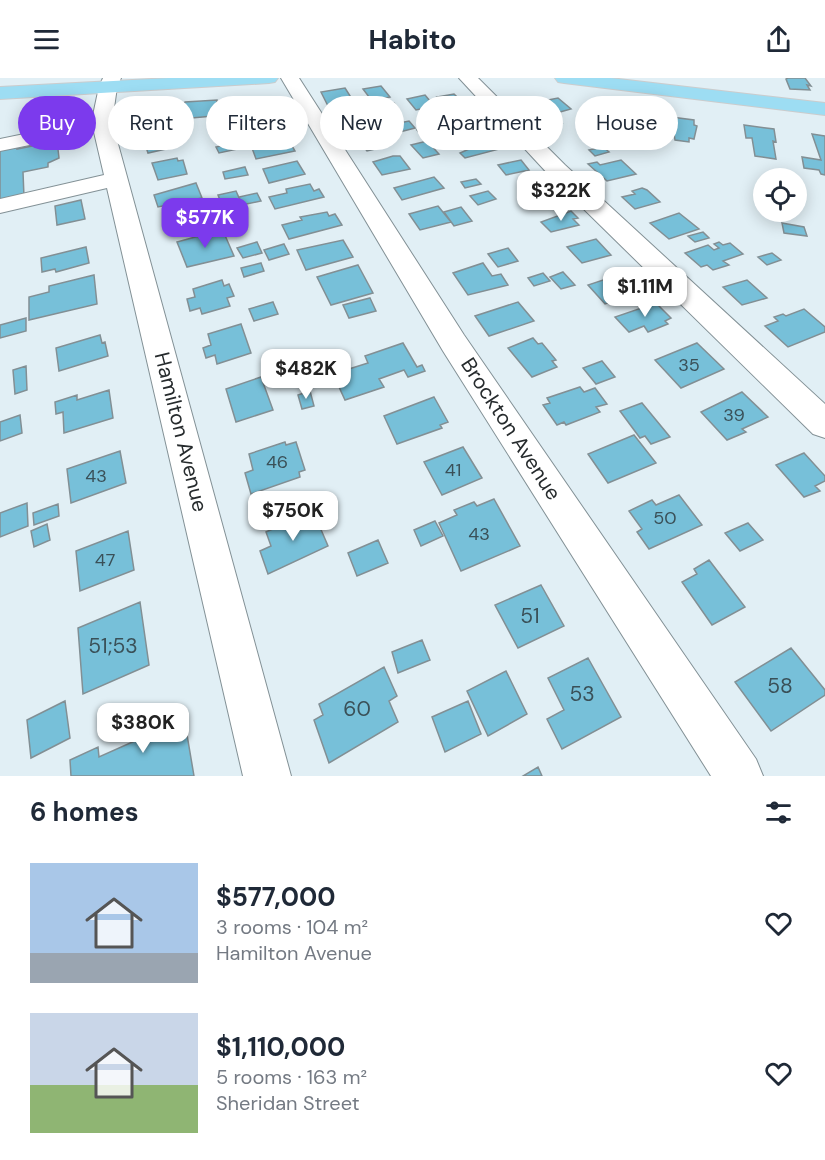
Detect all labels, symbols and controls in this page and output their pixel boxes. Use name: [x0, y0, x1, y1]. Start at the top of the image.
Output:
text: Habito: [369, 22, 457, 57]
icon: menu: [30, 23, 63, 56]
icon: share: [762, 23, 795, 56]
chip: Buy: [18, 96, 96, 150]
chip: Rent: [108, 96, 194, 150]
chip: Filters: [206, 96, 308, 150]
chip: New: [320, 96, 404, 150]
chip: Apartment: [416, 96, 563, 150]
chip: House: [575, 96, 678, 150]
map controls: [753, 168, 807, 222]
button: locate: [753, 168, 807, 222]
pin: $322K: [519, 171, 603, 222]
text: $322K: [531, 177, 591, 203]
pin: $577K: [163, 198, 247, 249]
text: $577K: [176, 204, 234, 230]
pin: $1.11M: [596, 267, 694, 318]
text: $1.11M: [617, 273, 673, 299]
street label: Hamilton Avenue: [148, 349, 214, 515]
pin: $482K: [264, 349, 348, 400]
street label: Brockton Avenue: [454, 352, 568, 506]
house number: 35: [678, 353, 700, 377]
text: $482K: [275, 355, 337, 381]
house number: 39: [723, 403, 745, 427]
house number: 46: [266, 450, 288, 474]
house number: 41: [445, 458, 461, 482]
house number: 43: [85, 464, 107, 488]
pin: $750K: [251, 491, 335, 542]
text: $750K: [262, 497, 324, 523]
house number: 50: [653, 506, 677, 530]
house number: 43: [468, 522, 490, 546]
house number: 47: [95, 548, 115, 572]
house number: 51: [520, 602, 540, 630]
house number: 51;53: [88, 632, 138, 660]
house number: 58: [767, 672, 793, 700]
house number: 53: [569, 680, 595, 708]
house number: 60: [343, 695, 371, 723]
pin: $380K: [101, 703, 185, 754]
text: $380K: [111, 709, 175, 735]
text: 6 homes: [30, 795, 138, 829]
icon: filters: [762, 796, 795, 829]
text: $577,000: [216, 880, 336, 914]
icon: home: [78, 887, 150, 959]
icon: heart: [762, 907, 795, 940]
text: 3 rooms · 104 m²: [216, 914, 368, 940]
text: Hamilton Avenue: [216, 940, 372, 966]
text: $1,110,000: [216, 1030, 345, 1064]
icon: home: [78, 1037, 150, 1109]
icon: heart: [762, 1057, 795, 1090]
text: 5 rooms · 163 m²: [216, 1064, 367, 1090]
text: Sheridan Street: [216, 1090, 360, 1116]

